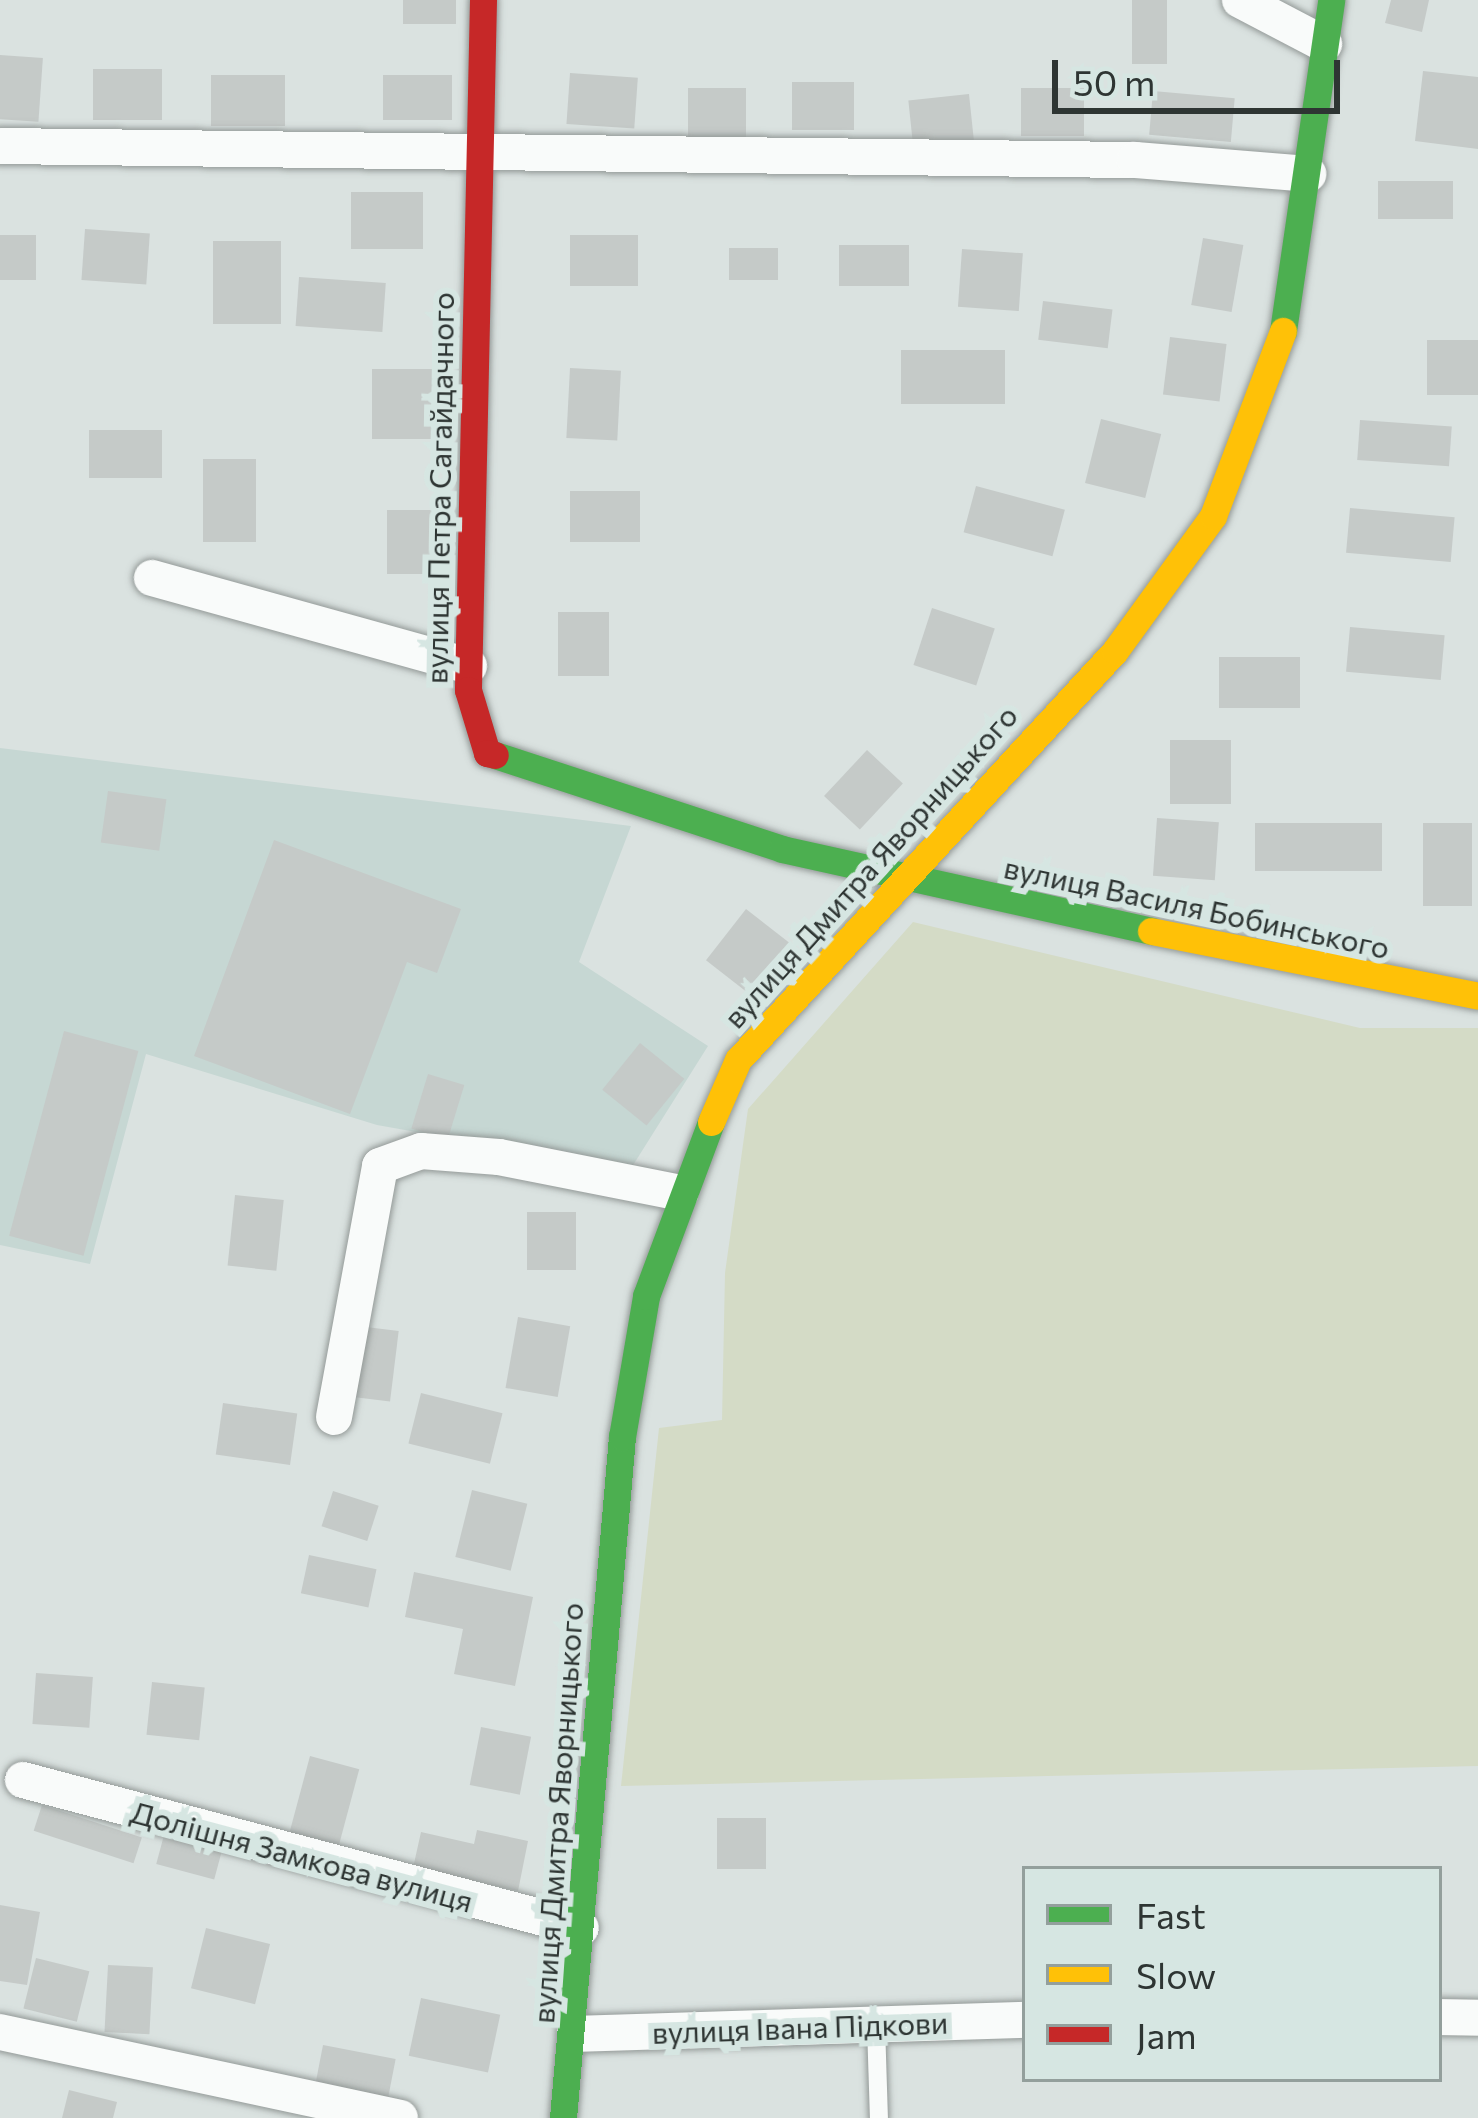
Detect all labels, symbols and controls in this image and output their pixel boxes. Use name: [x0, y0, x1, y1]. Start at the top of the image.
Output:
scale bar: [1058, 36, 1346, 110]
text: 50 m: [1073, 59, 1155, 103]
street label: вулиця Петра Сагайдачного: [418, 292, 460, 684]
street label: вулиця Дмитра Яворницького: [716, 697, 1024, 1035]
street label: вулиця Василя Бобинського: [1001, 849, 1393, 965]
street label: вулиця Дмитра Яворницького: [524, 1601, 590, 2025]
street label: Долішня Замкова вулиця: [127, 1793, 477, 1919]
legend: [1022, 1866, 1442, 2082]
text: Fast: [1136, 1892, 1206, 1936]
text: Slow: [1136, 1952, 1216, 1996]
street label: вулиця Івана Підкови: [651, 2004, 949, 2050]
text: Jam: [1136, 2012, 1197, 2056]

